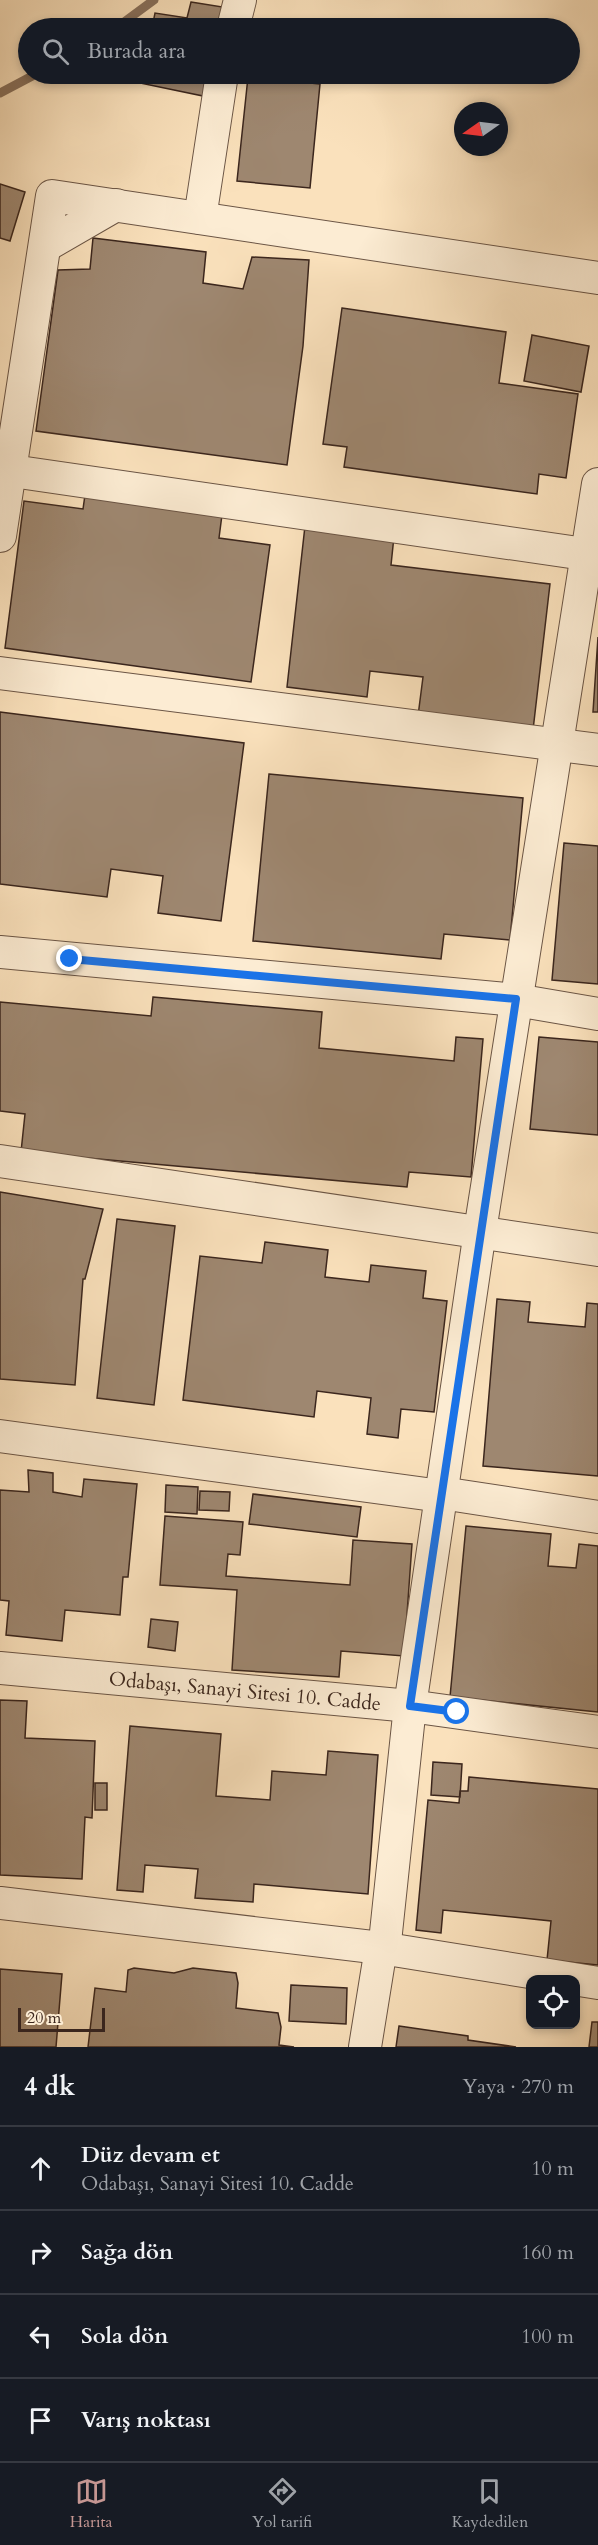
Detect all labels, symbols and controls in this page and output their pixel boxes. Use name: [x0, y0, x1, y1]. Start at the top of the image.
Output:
search box: [18, 18, 580, 84]
icon: search: [39, 35, 72, 68]
text: Burada ara: [87, 36, 186, 66]
north arrow: [454, 102, 508, 156]
route end: [56, 945, 82, 971]
street label: Odabaşı, Sanayi Sitesi 10. Cadde: [108, 1665, 382, 1717]
route start: [443, 1698, 469, 1724]
map controls: [526, 1975, 580, 2029]
button: locate: [526, 1975, 580, 2029]
scale bar: [18, 2005, 105, 2032]
text: 20 m: [27, 2007, 61, 2029]
text: 4 dk: [24, 2069, 75, 2104]
text: Yaya · 270 m: [462, 2073, 574, 2100]
text: Düz devam et: [81, 2140, 220, 2170]
icon: ahead: [24, 2152, 57, 2185]
text: 10 m: [531, 2155, 574, 2182]
text: Odabaşı, Sanayi Sitesi 10. Cadde: [81, 2170, 354, 2197]
icon: right: [24, 2236, 57, 2269]
text: Sağa dön: [81, 2237, 173, 2267]
text: 160 m: [521, 2239, 574, 2266]
icon: left: [24, 2320, 57, 2353]
text: Sola dön: [81, 2321, 168, 2351]
text: 100 m: [521, 2323, 574, 2350]
icon: arrive: [24, 2404, 57, 2437]
text: Varış noktası: [81, 2405, 211, 2435]
tab: Harita: [70, 2475, 112, 2533]
tab: Yol tarifi: [252, 2475, 312, 2533]
tab: Kaydedilen: [452, 2475, 528, 2533]

